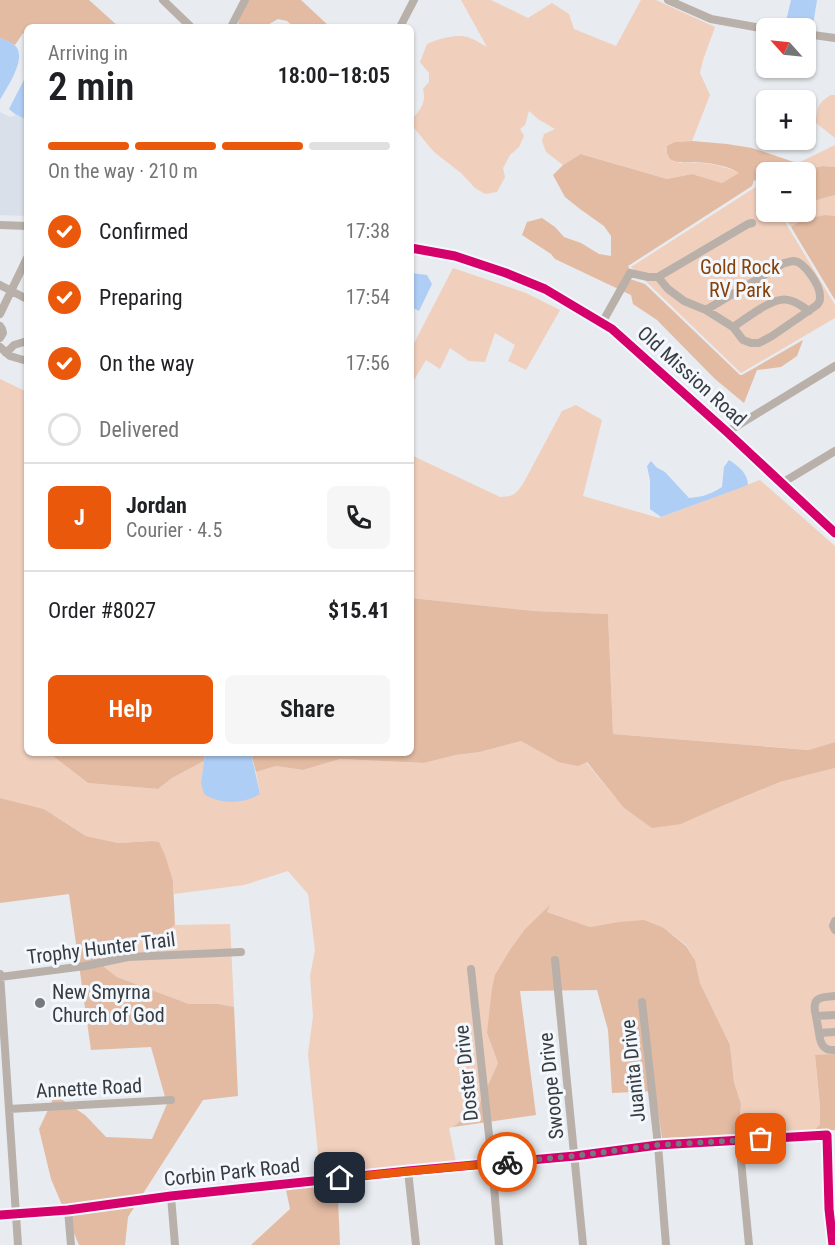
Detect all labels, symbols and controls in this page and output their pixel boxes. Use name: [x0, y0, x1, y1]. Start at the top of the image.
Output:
north arrow: [756, 18, 816, 78]
map controls: [756, 18, 816, 222]
text: Arriving in: [48, 41, 128, 65]
text: 18:00–18:05: [278, 63, 390, 88]
text: 2 min: [48, 64, 134, 110]
button: +: [756, 90, 816, 150]
text: On the way · 210 m: [48, 159, 198, 183]
button: −: [756, 162, 816, 222]
icon: check: [48, 215, 81, 248]
text: Confirmed: [99, 219, 188, 244]
text: 17:38: [346, 219, 390, 243]
park label: Gold Rock RV Park: [700, 255, 780, 302]
icon: check: [48, 281, 81, 314]
text: Preparing: [99, 285, 183, 310]
text: 17:54: [346, 285, 390, 309]
street label: Old Mission Road: [633, 321, 751, 431]
icon: check: [48, 347, 81, 380]
text: On the way: [99, 351, 194, 376]
text: 17:56: [346, 351, 390, 375]
text: Delivered: [99, 417, 179, 442]
button: phone: [327, 486, 390, 549]
text: Jordan: [126, 493, 187, 518]
text: J: [74, 505, 85, 530]
text: Courier · 4.5: [126, 518, 222, 542]
text: Order #8027: [48, 598, 156, 623]
text: $15.41: [328, 598, 390, 623]
button: Help: [48, 675, 213, 744]
button: Share: [225, 675, 390, 744]
street label: Trophy Hunter Trail: [25, 927, 177, 969]
place label: New Smyrna Church of God: [52, 980, 165, 1027]
marker: New Smyrna Church of God: [33, 996, 47, 1010]
street label: Juanita Drive: [616, 1018, 650, 1124]
street label: Doster Drive: [449, 1024, 483, 1122]
street label: Swoope Drive: [533, 1031, 569, 1141]
street label: Annette Road: [35, 1073, 143, 1103]
pin: [735, 1113, 786, 1164]
icon: bag: [744, 1122, 777, 1155]
courier: [477, 1132, 537, 1192]
icon: bike: [491, 1146, 524, 1179]
pin: [314, 1152, 365, 1203]
street label: Corbin Park Road: [163, 1153, 301, 1191]
icon: home: [323, 1161, 356, 1194]

